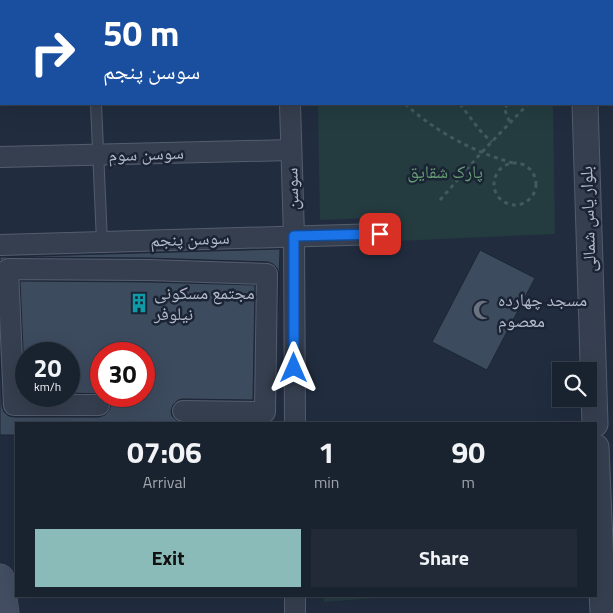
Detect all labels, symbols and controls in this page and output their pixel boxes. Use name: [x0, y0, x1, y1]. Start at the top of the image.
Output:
text: 50 m: [103, 6, 179, 60]
icon: right: [20, 20, 85, 85]
text: سوسن پنجم: [103, 54, 200, 88]
street label: سوسن سوم: [108, 139, 184, 168]
park label: پارک شقایق: [407, 158, 483, 185]
street label: بلوار یاس شمالی: [572, 166, 603, 272]
street label: سوسن: [277, 167, 306, 211]
pin: [359, 213, 401, 255]
icon: arrive: [366, 220, 394, 248]
street label: سوسن پنجم: [150, 224, 230, 253]
place label: مجتمع مسکونی نیلوفر: [153, 279, 255, 327]
place label: مسجد چهارده معصوم: [498, 286, 587, 334]
building icon: مجتمع مسکونی نیلوفر: [128, 292, 150, 314]
mosque icon: مسجد چهارده معصوم: [472, 299, 494, 321]
position arrow: [267, 341, 319, 393]
speed limit sign: 30: [90, 342, 155, 407]
text: 20: [33, 349, 62, 387]
map controls: [552, 362, 597, 407]
button: search: [552, 362, 597, 407]
text: km/h: [34, 377, 61, 396]
text: 07:06: [127, 429, 202, 475]
text: 1: [318, 429, 335, 475]
text: 90: [451, 429, 485, 475]
text: Arrival: [143, 470, 186, 494]
text: min: [314, 470, 339, 494]
text: m: [461, 470, 475, 494]
button: Exit: [35, 529, 301, 587]
button: Share: [311, 529, 577, 587]

